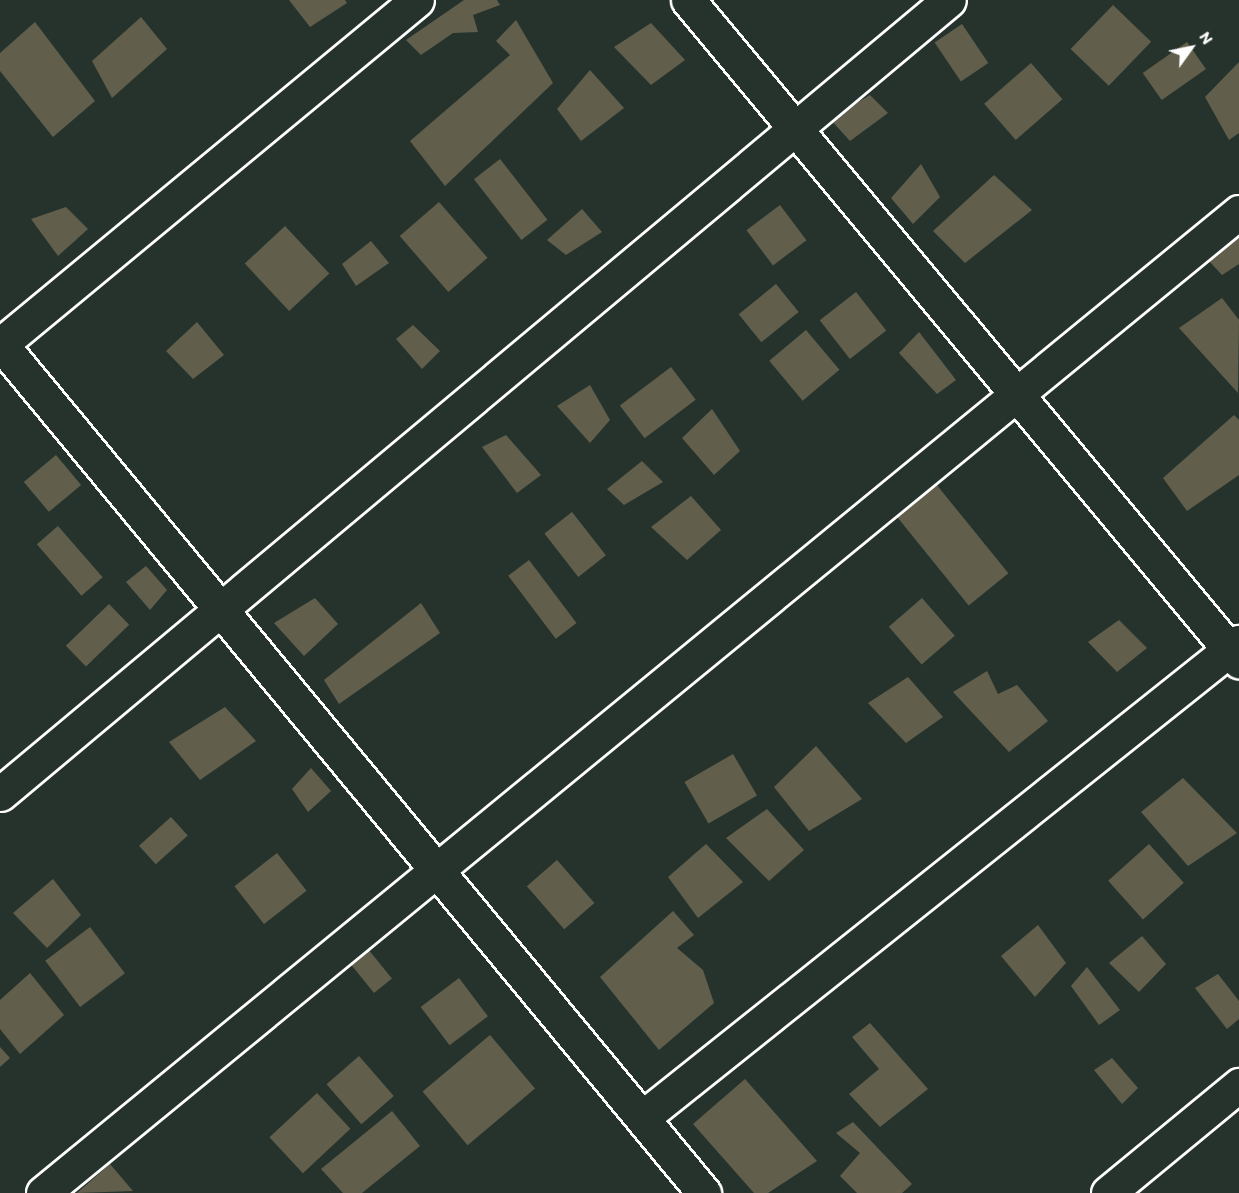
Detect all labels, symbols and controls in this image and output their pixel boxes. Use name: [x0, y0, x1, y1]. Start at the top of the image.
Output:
north arrow: [1161, 18, 1221, 78]
text: N: [1196, 28, 1217, 48]

